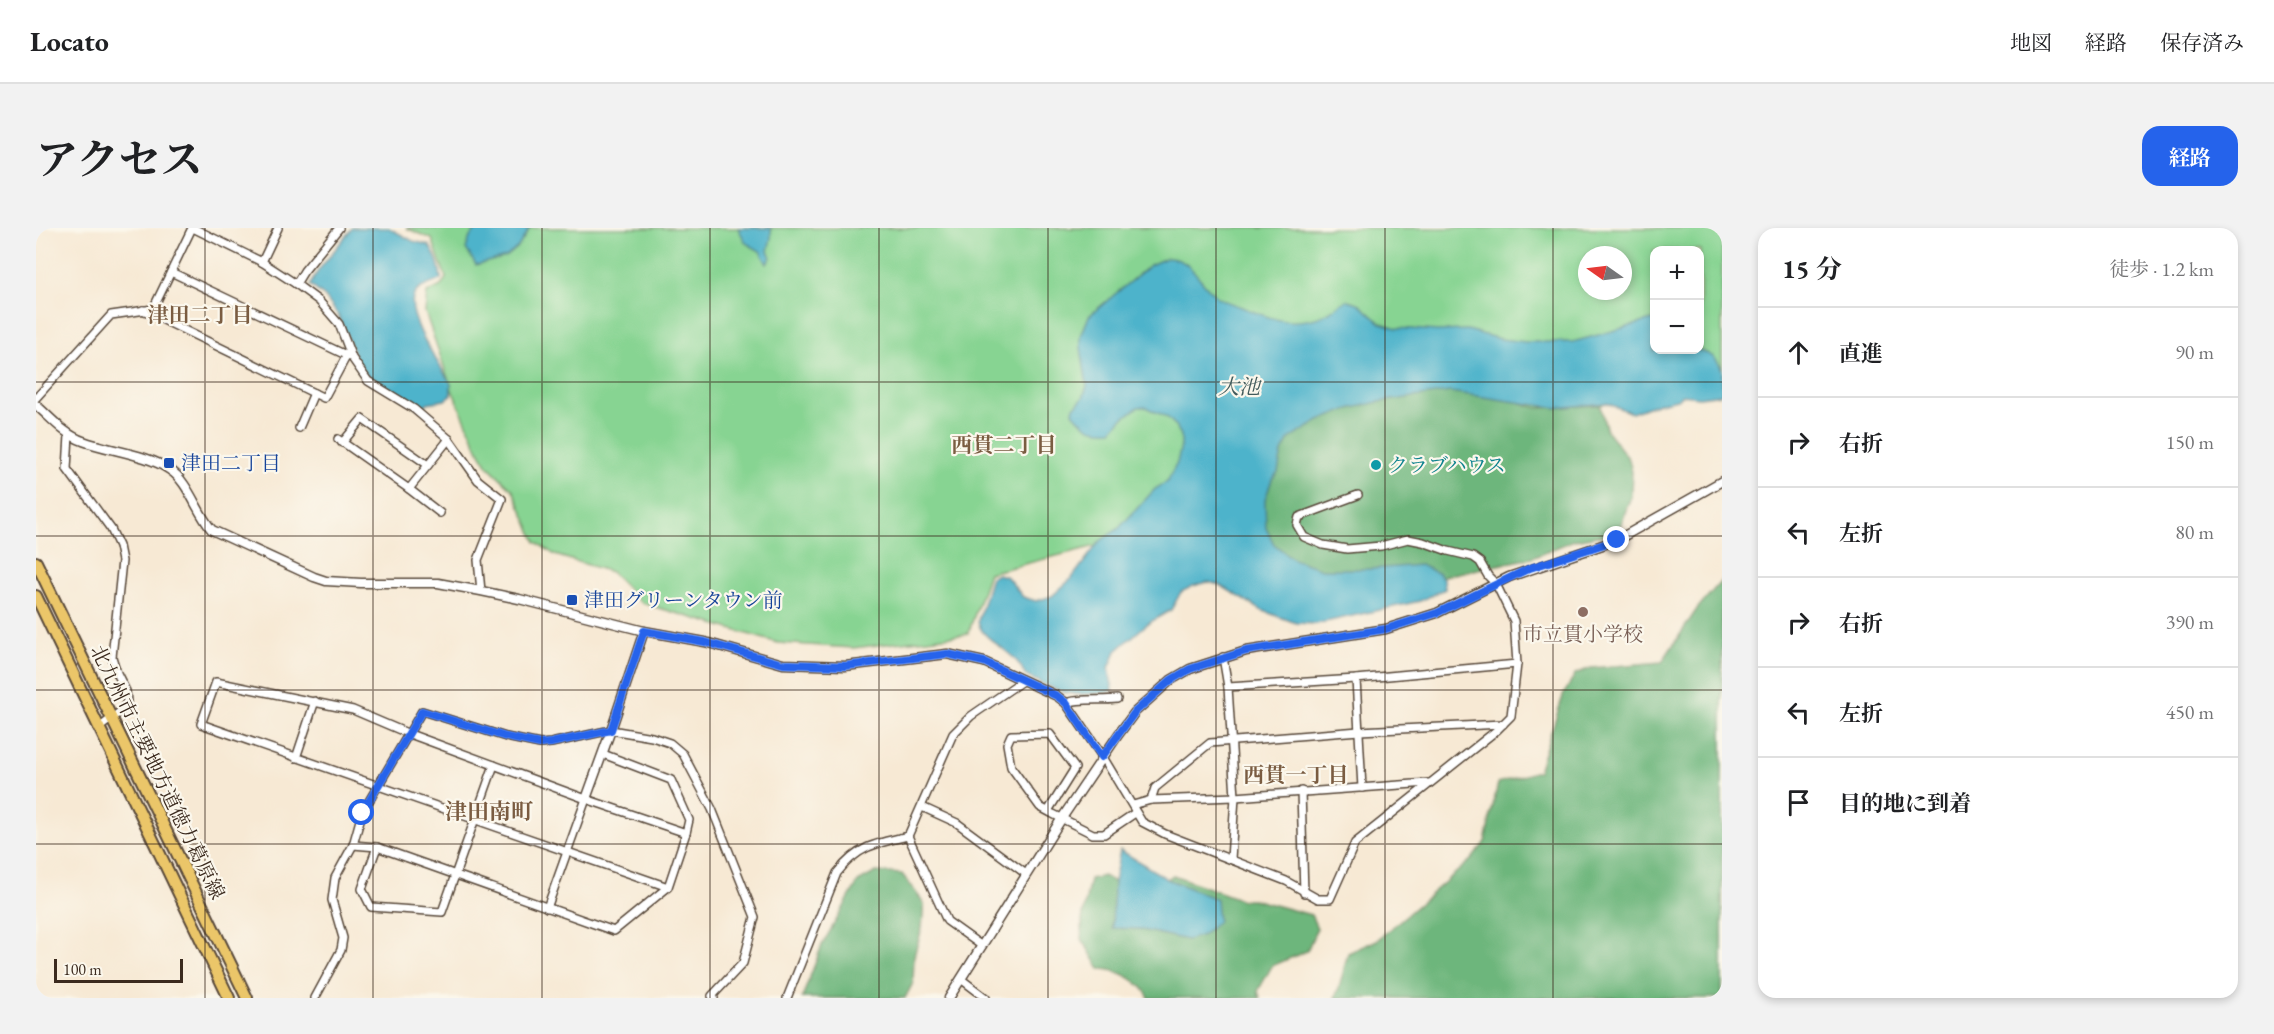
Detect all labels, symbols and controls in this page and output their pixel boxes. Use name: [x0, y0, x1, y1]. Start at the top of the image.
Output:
text: Locato: [30, 23, 109, 59]
text: 地図: [2010, 29, 2052, 56]
text: 経路: [2085, 29, 2127, 56]
text: 保存済み: [2160, 29, 2244, 56]
button: 経路: [2142, 126, 2238, 186]
text: アクセス: [36, 132, 203, 187]
north arrow: [1578, 246, 1632, 300]
map controls: [1650, 246, 1704, 354]
button: +: [1650, 246, 1704, 300]
text: 15 分: [1782, 252, 1842, 286]
text: 徒歩 · 1.2 km: [2109, 256, 2214, 282]
button: −: [1650, 300, 1704, 354]
district label: 津田二丁目: [148, 301, 253, 328]
icon: ahead: [1782, 336, 1815, 369]
text: 直進: [1839, 339, 1883, 368]
text: 90 m: [2175, 339, 2214, 365]
water label: 大池: [1218, 373, 1262, 400]
icon: right: [1782, 426, 1815, 459]
text: 右折: [1839, 429, 1883, 458]
text: 150 m: [2166, 429, 2214, 455]
district label: 西貫二丁目: [952, 431, 1057, 458]
place label: 津田二丁目: [181, 450, 281, 476]
place label: クラブハウス: [1388, 452, 1506, 478]
marker: 津田二丁目: [162, 456, 176, 470]
marker: クラブハウス: [1369, 458, 1383, 472]
icon: left: [1782, 516, 1815, 549]
text: 左折: [1839, 519, 1883, 548]
text: 80 m: [2175, 519, 2214, 545]
route end: [1603, 526, 1629, 552]
place label: 津田グリーンタウン前: [584, 587, 783, 613]
marker: 津田グリーンタウン前: [565, 593, 579, 607]
marker: 市立貫小学校: [1576, 605, 1590, 619]
icon: right: [1782, 606, 1815, 639]
text: 右折: [1839, 609, 1883, 638]
text: 390 m: [2166, 609, 2214, 635]
place label: 市立貫小学校: [1523, 621, 1643, 647]
street label: 北九州市主要地方道徳力葛原線: [85, 640, 231, 904]
icon: left: [1782, 696, 1815, 729]
text: 左折: [1839, 699, 1883, 728]
text: 450 m: [2166, 699, 2214, 725]
district label: 西貫一丁目: [1244, 761, 1349, 788]
icon: arrive: [1782, 786, 1815, 819]
text: 目的地に到着: [1839, 789, 1971, 818]
district label: 津田南町: [445, 797, 533, 826]
route start: [348, 799, 374, 825]
scale bar: [54, 956, 183, 984]
text: 100 m: [63, 959, 102, 980]

